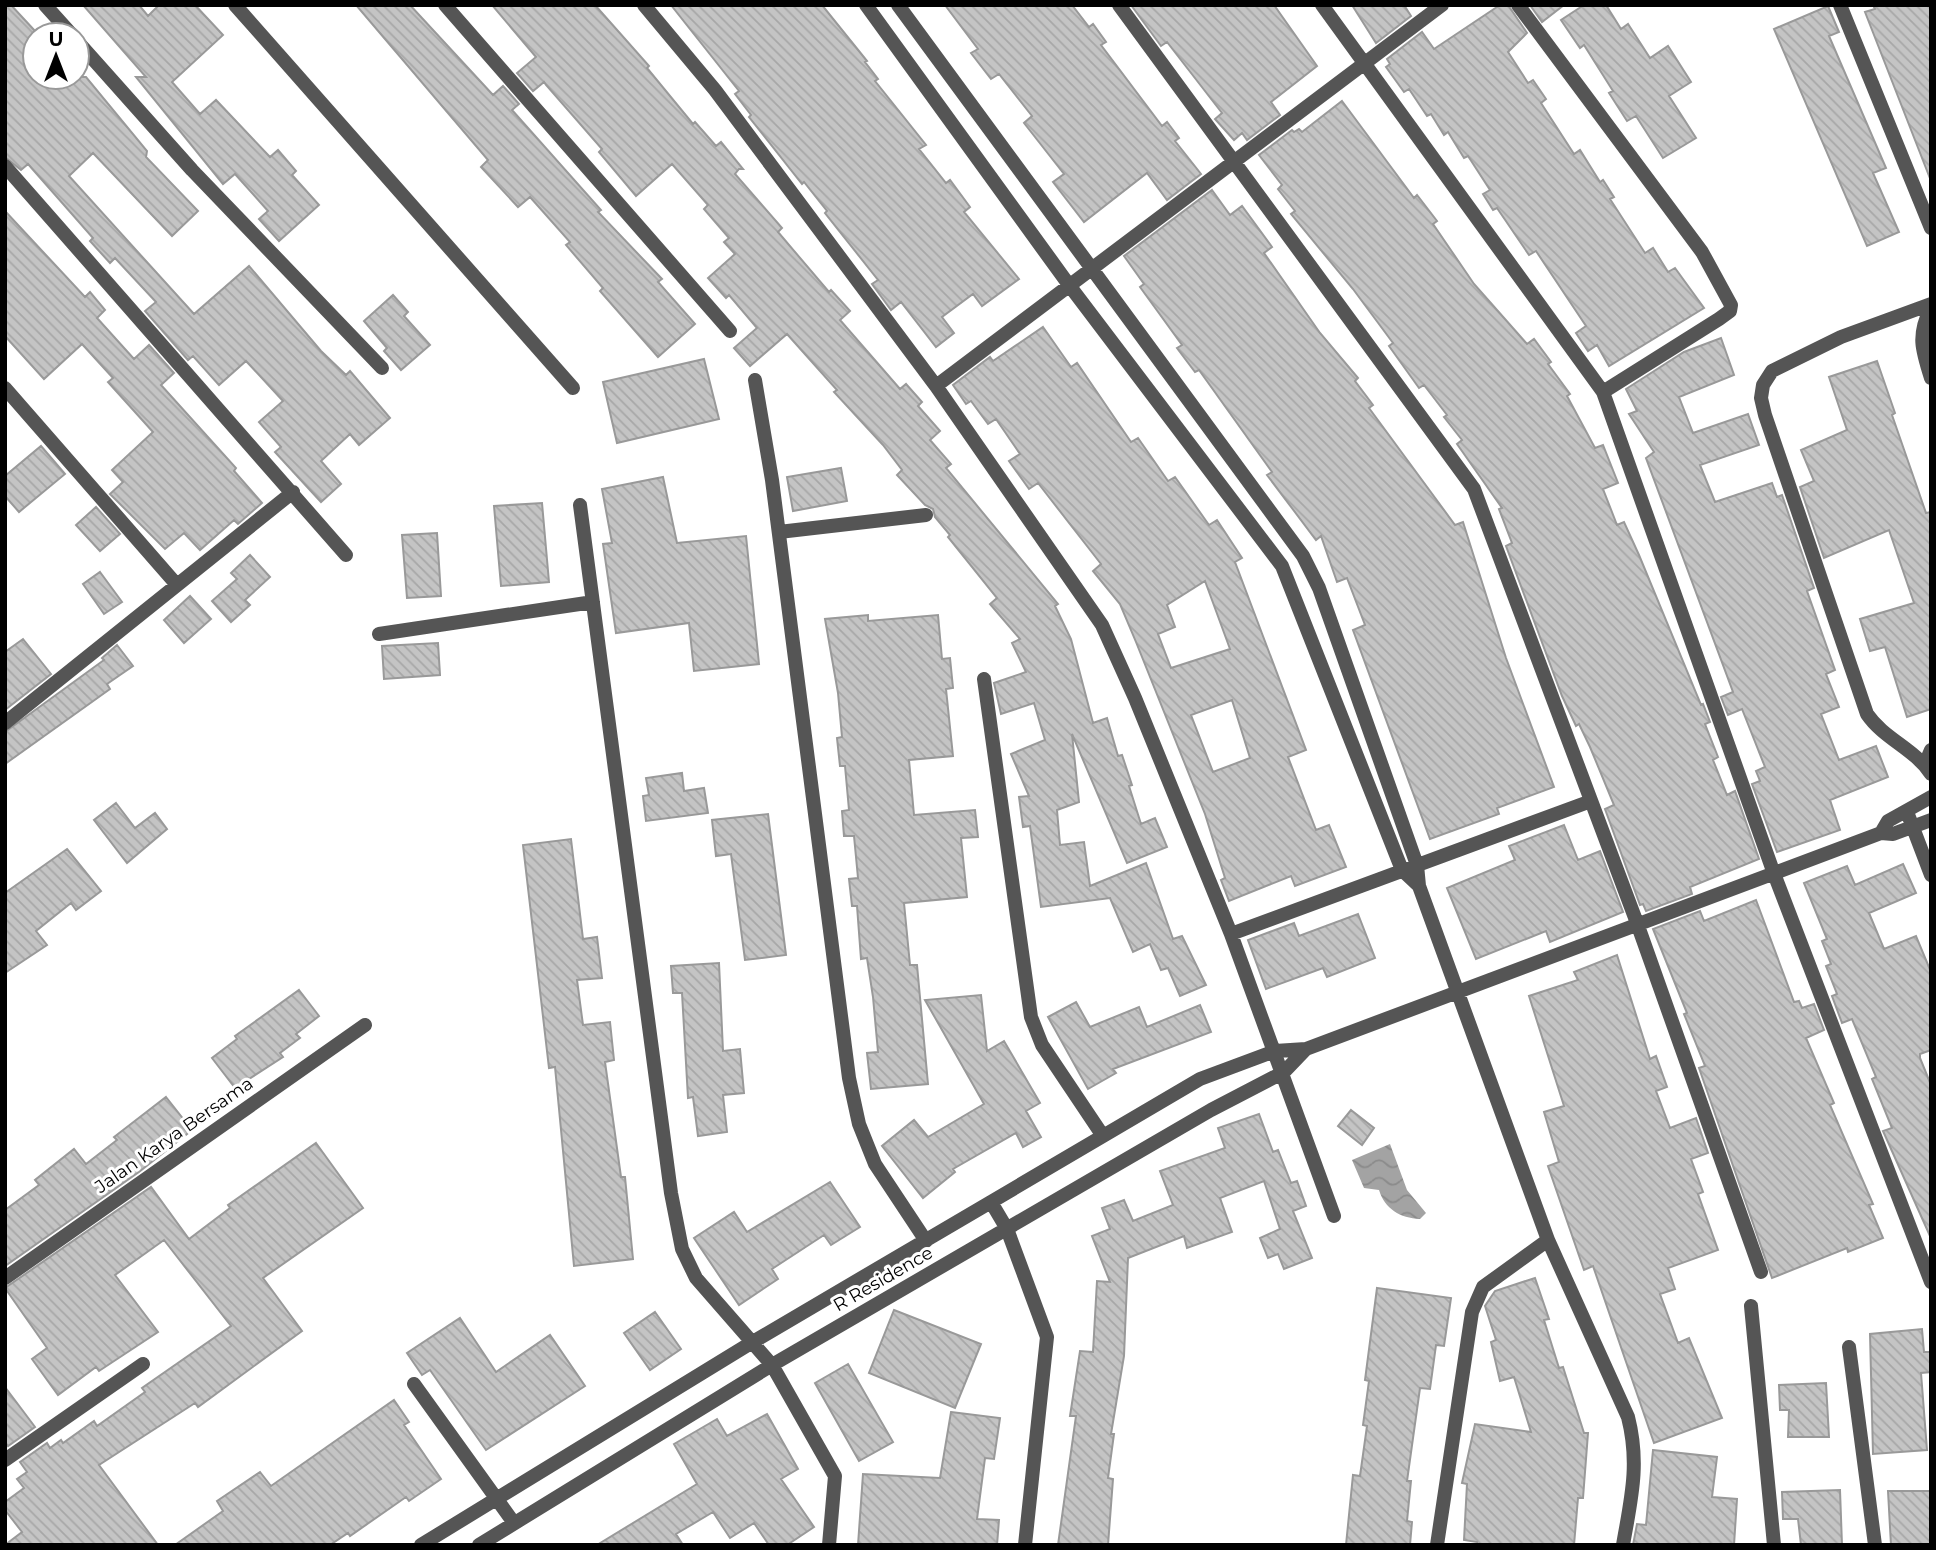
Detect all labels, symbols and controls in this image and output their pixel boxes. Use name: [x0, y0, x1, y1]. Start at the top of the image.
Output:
north arrow: [21, 21, 91, 91]
text: U: [49, 28, 63, 51]
street label: Jalan Karya Bersama: [90, 1072, 257, 1198]
street label: R Residence: [829, 1242, 937, 1316]

